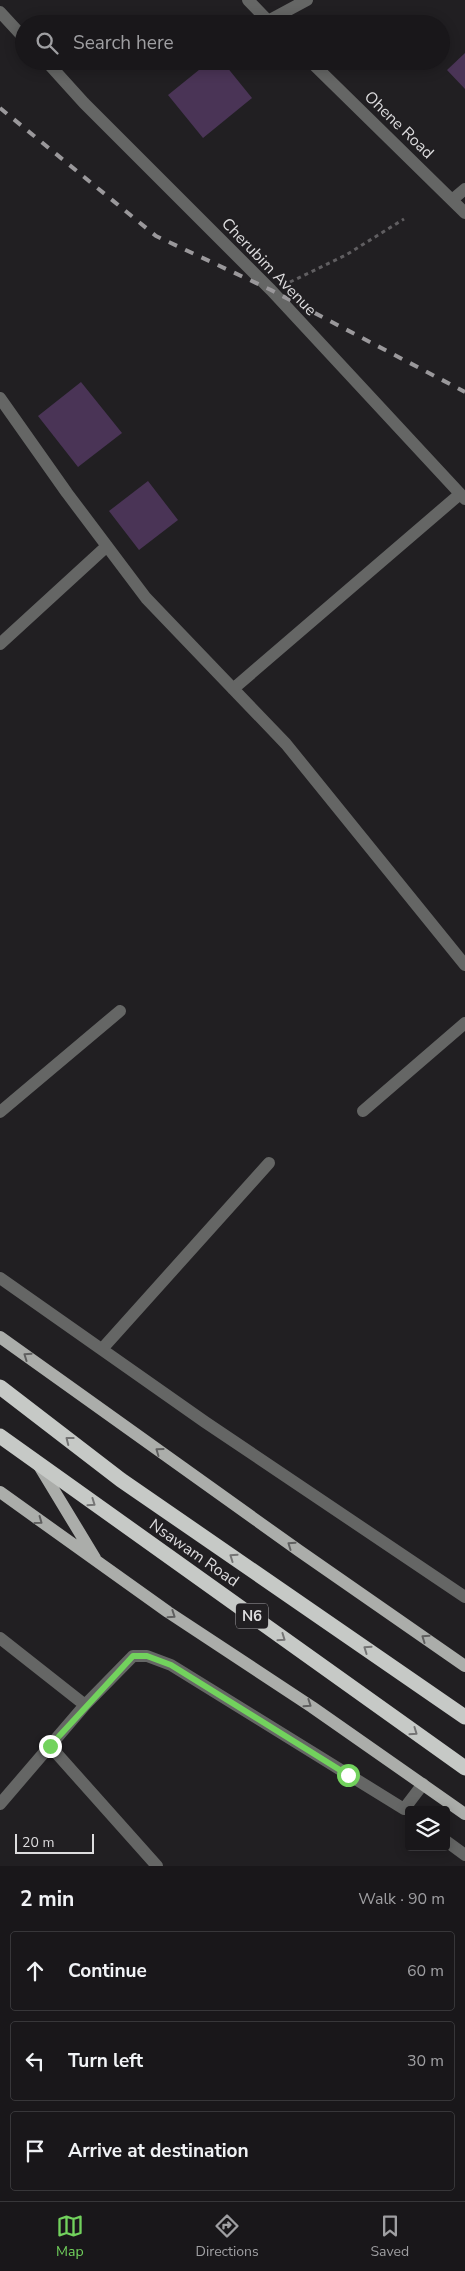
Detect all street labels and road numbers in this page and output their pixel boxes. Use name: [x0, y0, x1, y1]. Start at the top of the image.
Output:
street label: Ohene Road: [359, 86, 439, 164]
street label: Cherubim Avenue: [216, 213, 322, 321]
street label: Nsawam Road: [145, 1514, 243, 1592]
road number: N6: [236, 1604, 268, 1628]

